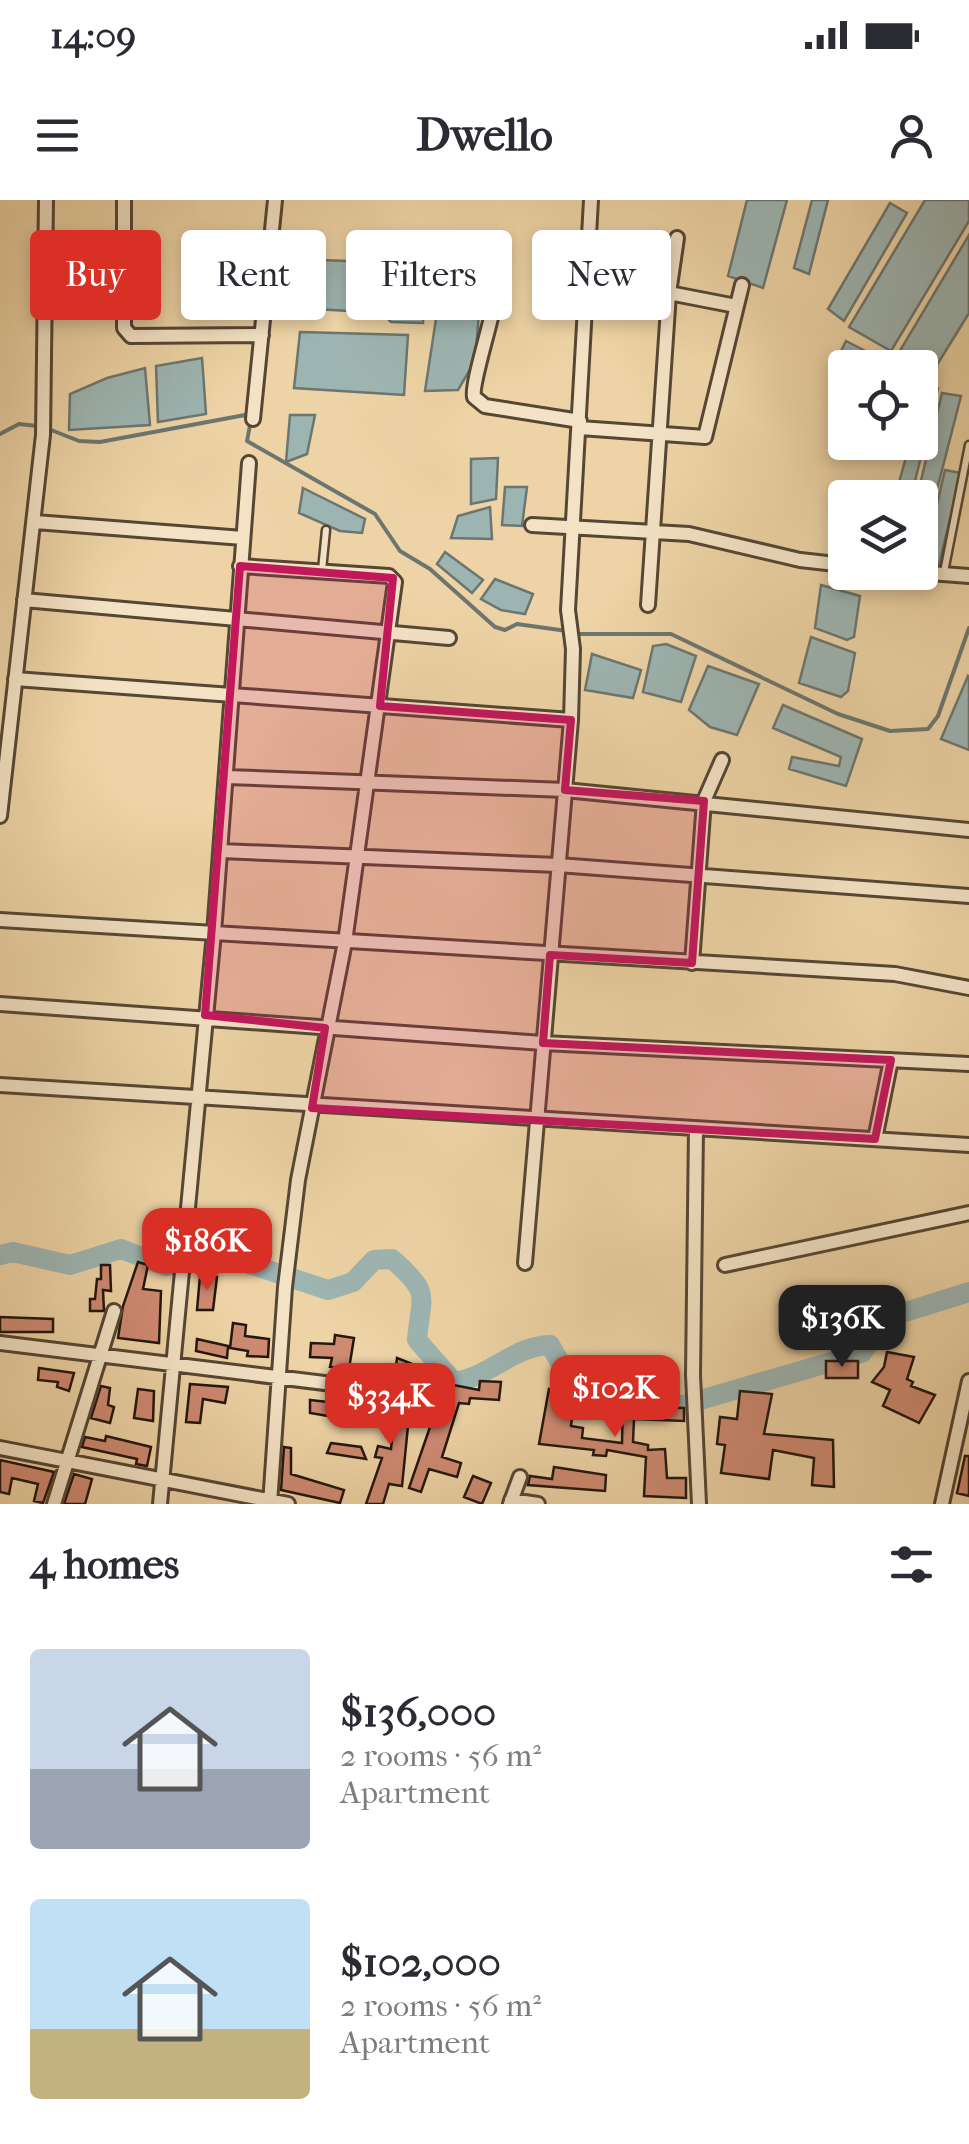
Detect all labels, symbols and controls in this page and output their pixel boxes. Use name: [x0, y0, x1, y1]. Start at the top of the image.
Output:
text: 14:09: [50, 13, 136, 58]
icon: menu: [30, 108, 85, 163]
icon: person: [884, 108, 939, 163]
text: Dwello: [416, 109, 553, 162]
chip: Buy: [30, 230, 161, 320]
chip: Rent: [181, 230, 326, 320]
chip: Filters: [346, 230, 512, 320]
chip: New: [532, 230, 671, 320]
map controls: [828, 350, 938, 590]
button: locate: [828, 350, 938, 460]
button: layers: [828, 480, 938, 590]
pin: $186K: [137, 1208, 277, 1293]
text: $186K: [164, 1222, 250, 1259]
pin: $136K: [772, 1285, 912, 1370]
text: $136K: [801, 1299, 883, 1336]
pin: $102K: [545, 1355, 685, 1440]
pin: $334K: [320, 1363, 460, 1448]
text: $102K: [572, 1369, 658, 1406]
text: $334K: [347, 1377, 433, 1414]
icon: filters: [884, 1537, 939, 1592]
text: 4 homes: [30, 1540, 179, 1589]
text: $136,000: [340, 1688, 496, 1737]
icon: home: [110, 1689, 230, 1809]
text: 2 rooms · 56 m²: [340, 1737, 541, 1774]
text: Apartment: [340, 1774, 490, 1811]
text: $102,000: [340, 1938, 501, 1987]
icon: home: [110, 1939, 230, 2059]
text: 2 rooms · 56 m²: [340, 1987, 541, 2024]
text: Apartment: [340, 2024, 490, 2061]

